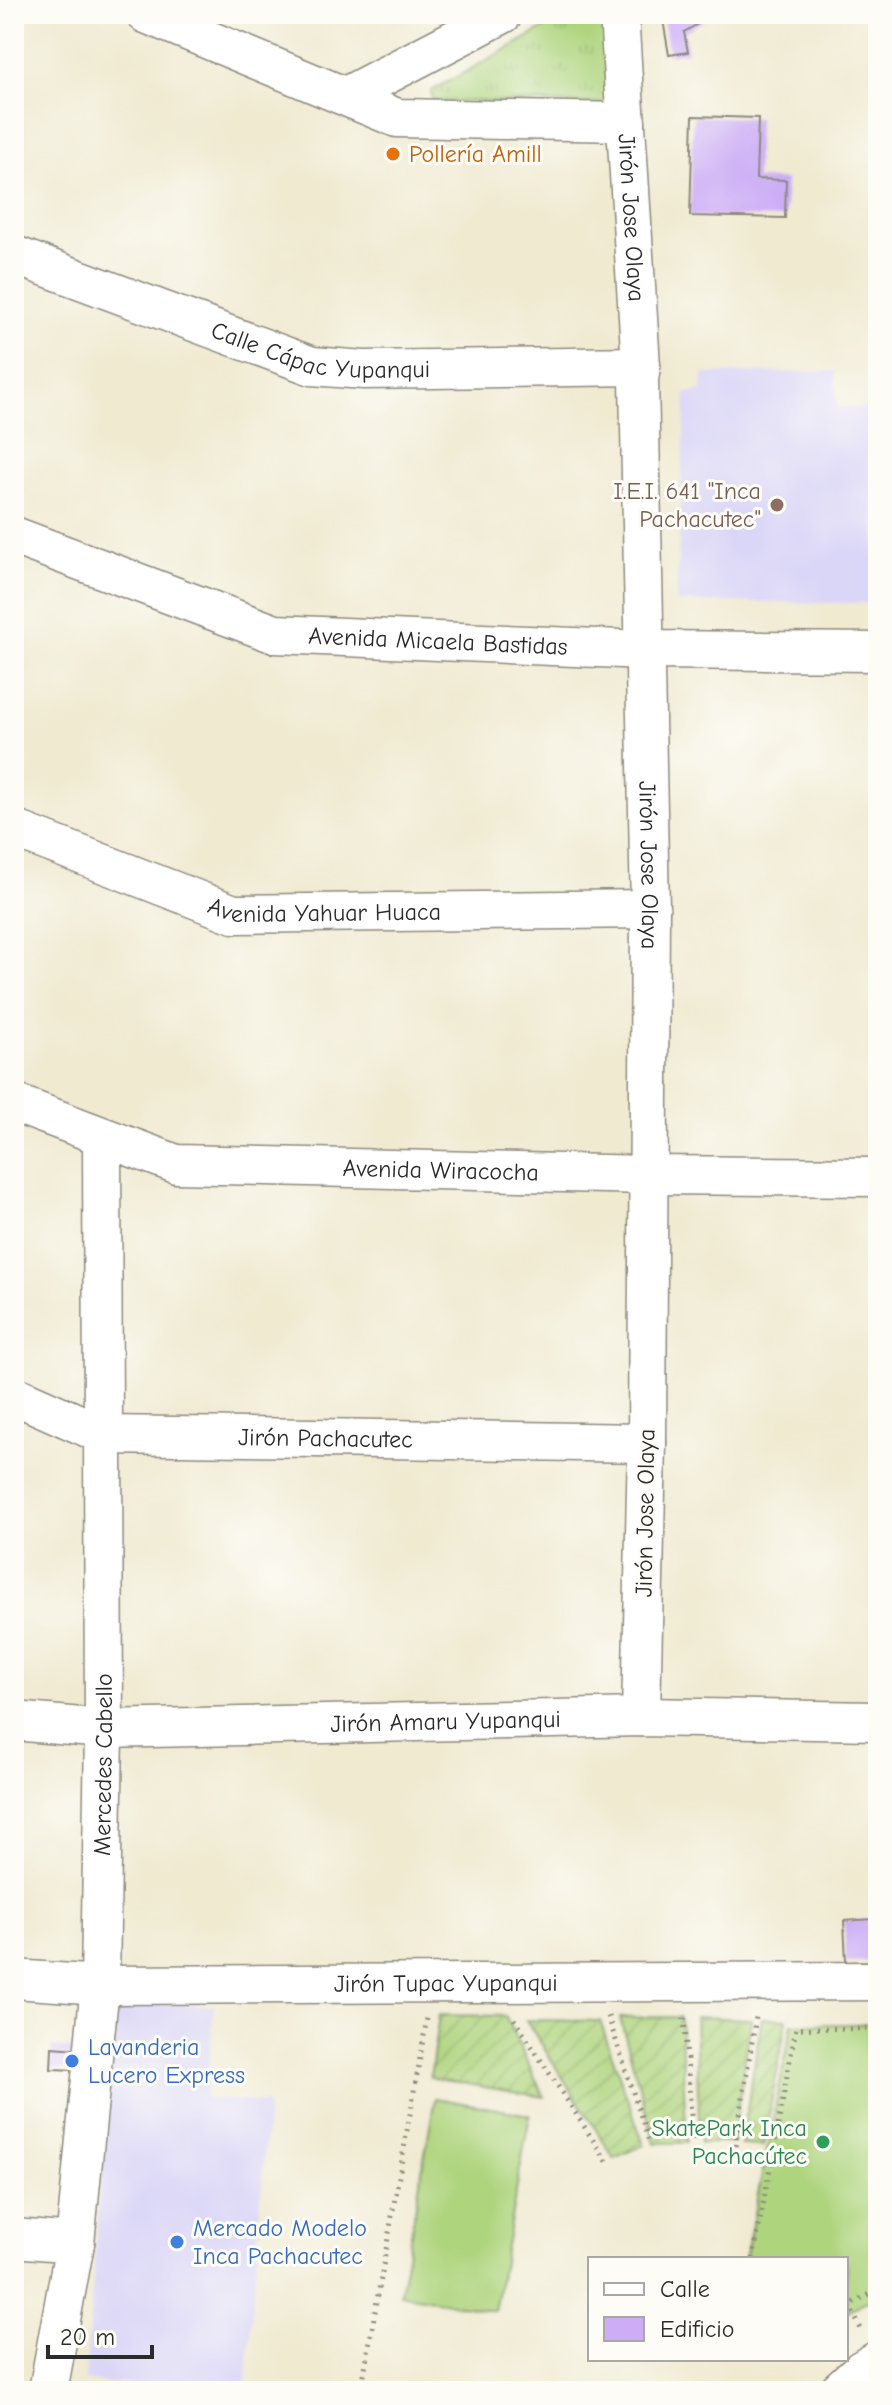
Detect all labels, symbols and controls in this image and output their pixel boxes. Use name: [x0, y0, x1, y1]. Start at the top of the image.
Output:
street label: Jirón Jose Olaya: [612, 133, 651, 303]
place label: Pollería Amill: [409, 140, 542, 168]
marker: Pollería Amill: [384, 145, 402, 163]
street label: Calle Cápac Yupanqui: [207, 316, 430, 384]
place label: I.E.I. 641 "Inca Pachacutec": [613, 477, 761, 533]
marker: I.E.I. 641 "Inca Pachacutec": [768, 496, 786, 514]
street label: Avenida Micaela Bastidas: [308, 621, 568, 661]
street label: Jirón Jose Olaya: [633, 780, 664, 949]
street label: Avenida Yahuar Huaca: [204, 891, 441, 928]
street label: Avenida Wiracocha: [342, 1154, 539, 1186]
street label: Jirón Pachacutec: [238, 1423, 413, 1454]
street label: Jirón Jose Olaya: [630, 1429, 660, 1597]
street label: Mercedes Cabello: [88, 1673, 118, 1856]
street label: Jirón Amaru Yupanqui: [330, 1705, 561, 1738]
street label: Jirón Tupac Yupanqui: [334, 1969, 558, 1998]
place label: Lavanderia Lucero Express: [88, 2033, 245, 2089]
marker: Lavanderia Lucero Express: [63, 2052, 81, 2070]
place label: SkatePark Inca Pachacútec: [651, 2114, 807, 2170]
marker: SkatePark Inca Pachacútec: [814, 2133, 832, 2151]
place label: Mercado Modelo Inca Pachacutec: [193, 2214, 367, 2270]
marker: Mercado Modelo Inca Pachacutec: [168, 2233, 186, 2251]
legend: [588, 2257, 848, 2361]
text: Calle: [660, 2275, 710, 2303]
scale bar: [48, 2309, 152, 2359]
text: Edificio: [660, 2315, 735, 2343]
text: 20 m: [60, 2323, 115, 2351]

